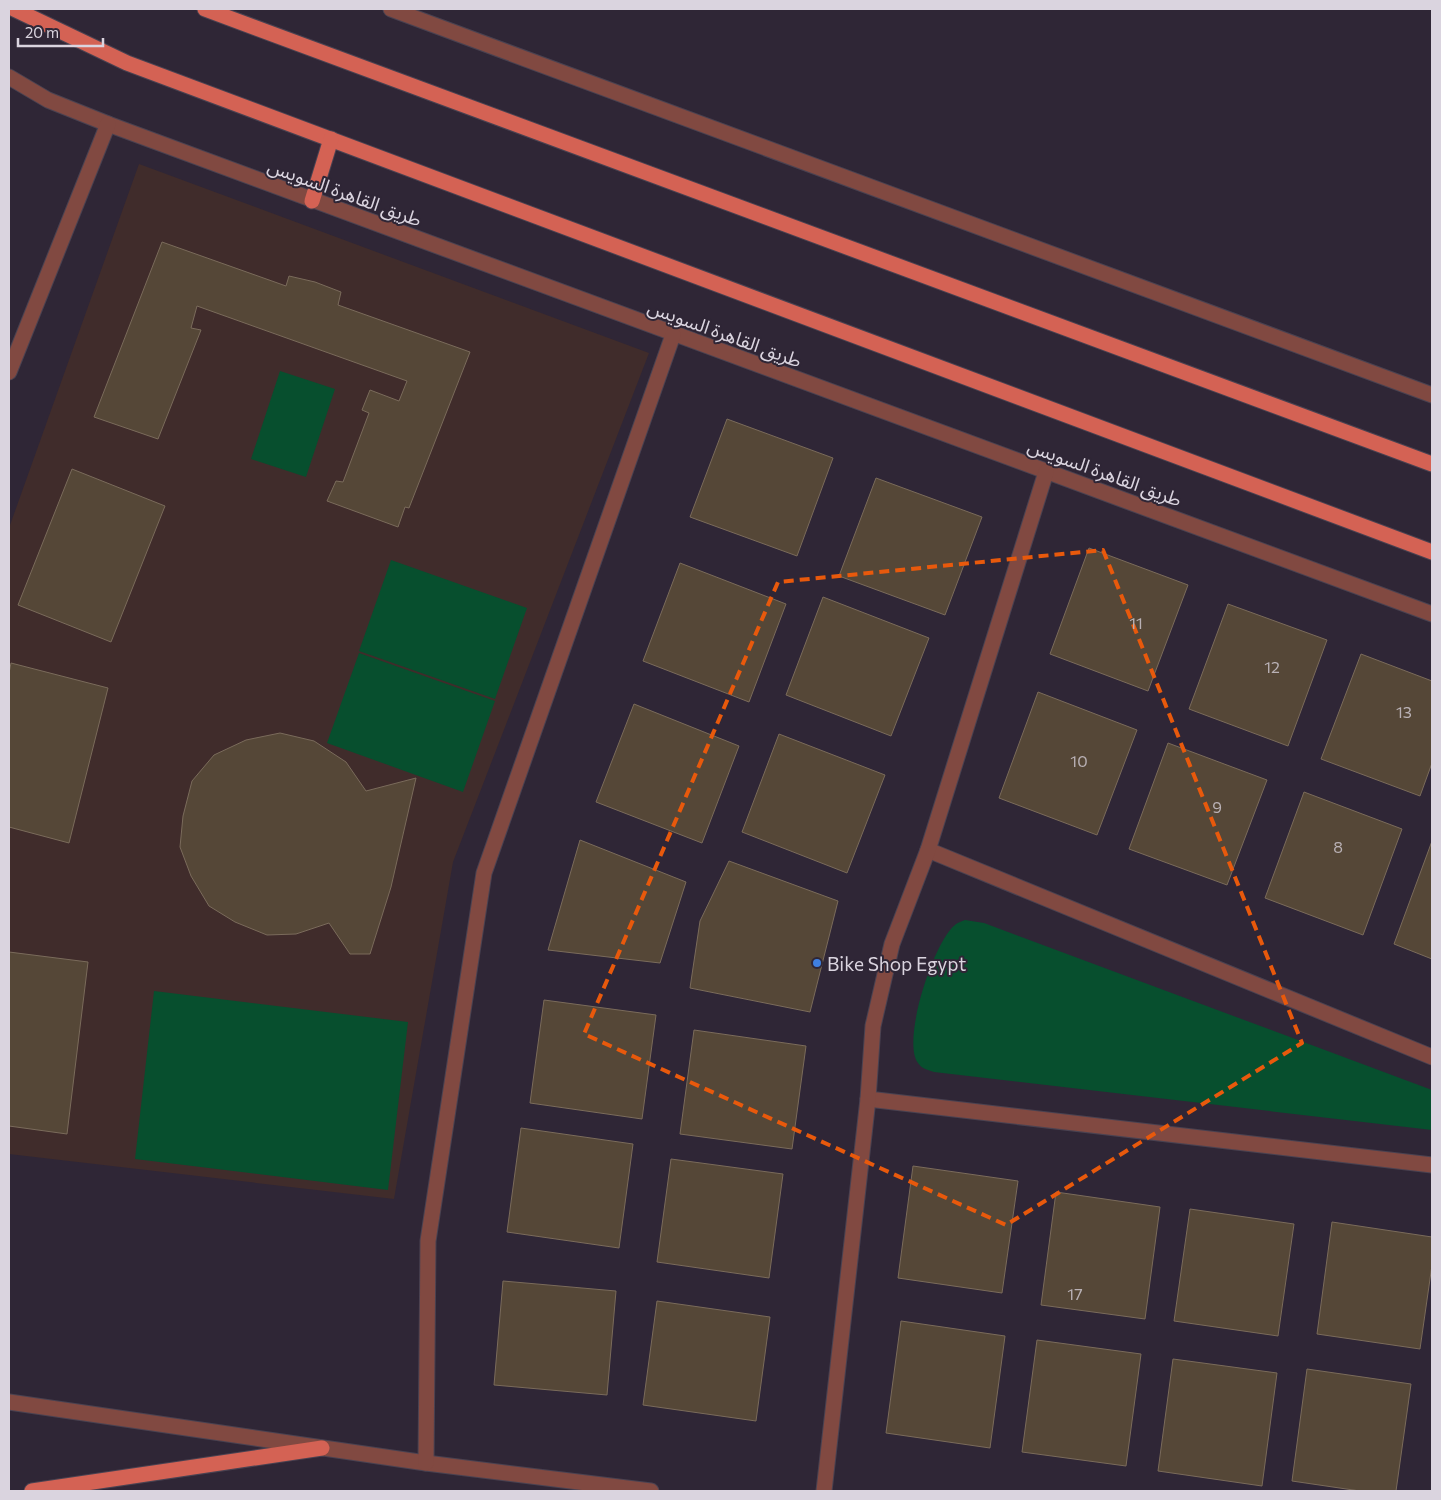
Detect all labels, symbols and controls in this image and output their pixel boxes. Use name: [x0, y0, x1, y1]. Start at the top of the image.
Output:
scale bar: [18, 15, 102, 47]
text: 20 m: [25, 23, 59, 41]
street label: طريق القاهرة السويس: [264, 153, 425, 232]
street label: طريق القاهرة السويس: [644, 294, 805, 373]
street label: طريق القاهرة السويس: [1024, 433, 1185, 512]
house number: 11: [1129, 613, 1143, 632]
house number: 12: [1264, 657, 1280, 676]
house number: 13: [1396, 702, 1412, 721]
house number: 10: [1070, 751, 1088, 770]
house number: 9: [1212, 797, 1222, 816]
house number: 8: [1333, 837, 1343, 856]
place label: Bike Shop Egypt: [827, 952, 966, 975]
marker: Bike Shop Egypt: [811, 957, 823, 969]
house number: 17: [1067, 1284, 1083, 1303]

